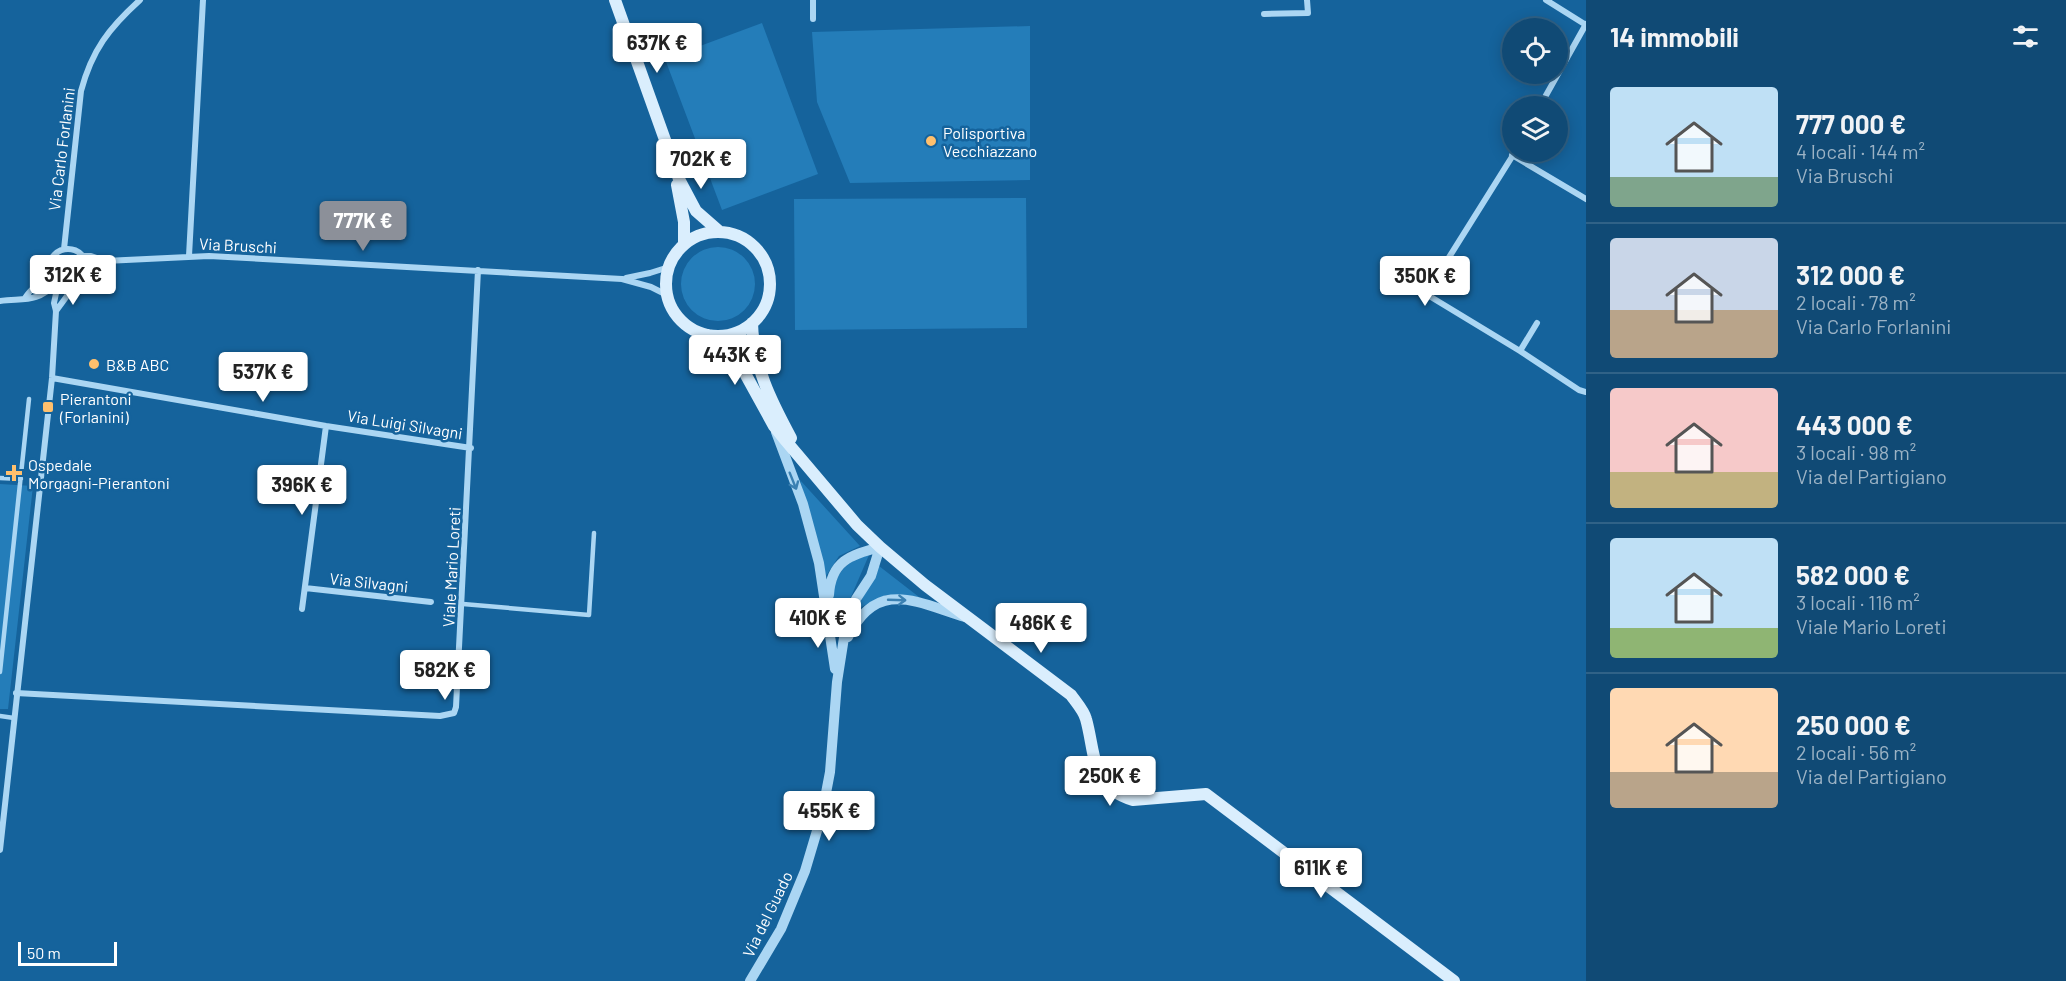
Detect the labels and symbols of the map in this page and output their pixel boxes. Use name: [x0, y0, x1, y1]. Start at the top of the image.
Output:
pin: 637K €: [608, 23, 706, 74]
street label: Via Carlo Forlanini: [44, 86, 78, 212]
place label: Polisportiva Vecchiazzano: [943, 123, 1037, 160]
marker: Polisportiva Vecchiazzano: [924, 134, 938, 148]
pin: 702K €: [652, 139, 750, 190]
pin: 777K €: [314, 201, 412, 252]
street label: Via Bruschi: [199, 233, 277, 257]
pin: 312K €: [24, 255, 122, 306]
pin: 350K €: [1376, 256, 1474, 307]
pin: 443K €: [686, 335, 784, 386]
pin: 537K €: [214, 352, 312, 403]
place label: B&B ABC: [106, 355, 169, 374]
marker: B&B ABC: [87, 357, 101, 371]
place label: Pierantoni (Forlanini): [59, 389, 132, 426]
marker: Pierantoni (Forlanini): [41, 400, 55, 414]
street label: Via Luigi Silvagni: [346, 406, 464, 442]
place label: Ospedale Morgagni-Pierantoni: [28, 455, 170, 492]
marker: Ospedale Morgagni-Pierantoni: [5, 464, 23, 482]
pin: 396K €: [253, 465, 351, 516]
one-way arrow: [789, 471, 800, 490]
street label: Viale Mario Loreti: [438, 506, 464, 628]
street label: Via Silvagni: [329, 568, 409, 596]
one-way arrow: [887, 594, 907, 605]
pin: 410K €: [769, 598, 867, 649]
pin: 486K €: [992, 603, 1090, 654]
pin: 582K €: [396, 650, 494, 701]
pin: 250K €: [1061, 756, 1159, 807]
pin: 455K €: [780, 791, 878, 842]
pin: 611K €: [1272, 848, 1370, 899]
street label: Via del Guado: [738, 868, 796, 960]
scale bar: [18, 939, 117, 966]

